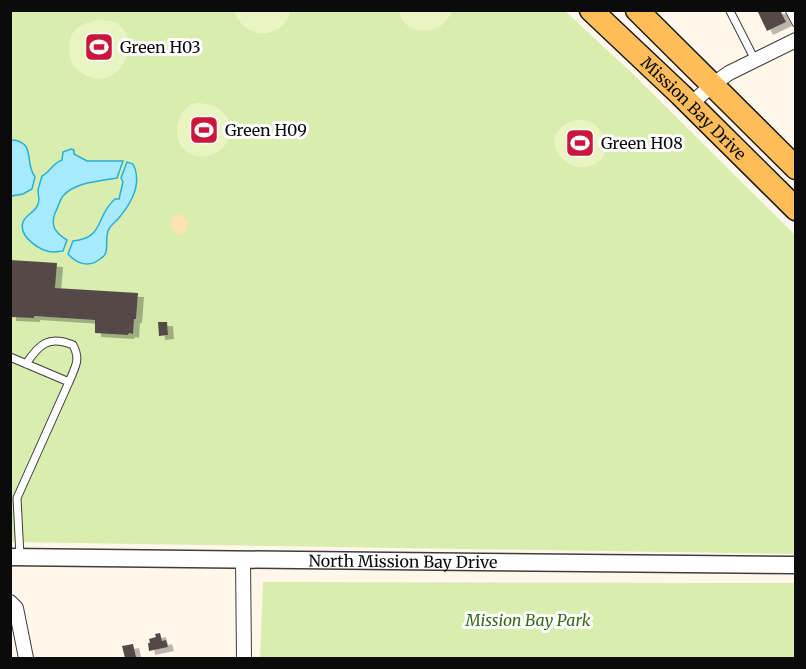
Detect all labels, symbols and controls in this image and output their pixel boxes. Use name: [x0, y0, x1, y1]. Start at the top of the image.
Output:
sports icon: Green H03: [83, 31, 115, 63]
place label: Green H03: [120, 37, 201, 57]
street label: Mission Bay Drive: [637, 52, 751, 164]
sports icon: Green H09: [188, 114, 220, 146]
place label: Green H09: [225, 120, 307, 140]
sports icon: Green H08: [564, 127, 596, 159]
place label: Green H08: [601, 133, 683, 153]
street label: North Mission Bay Drive: [308, 551, 497, 572]
park label: Mission Bay Park: [465, 610, 591, 630]

